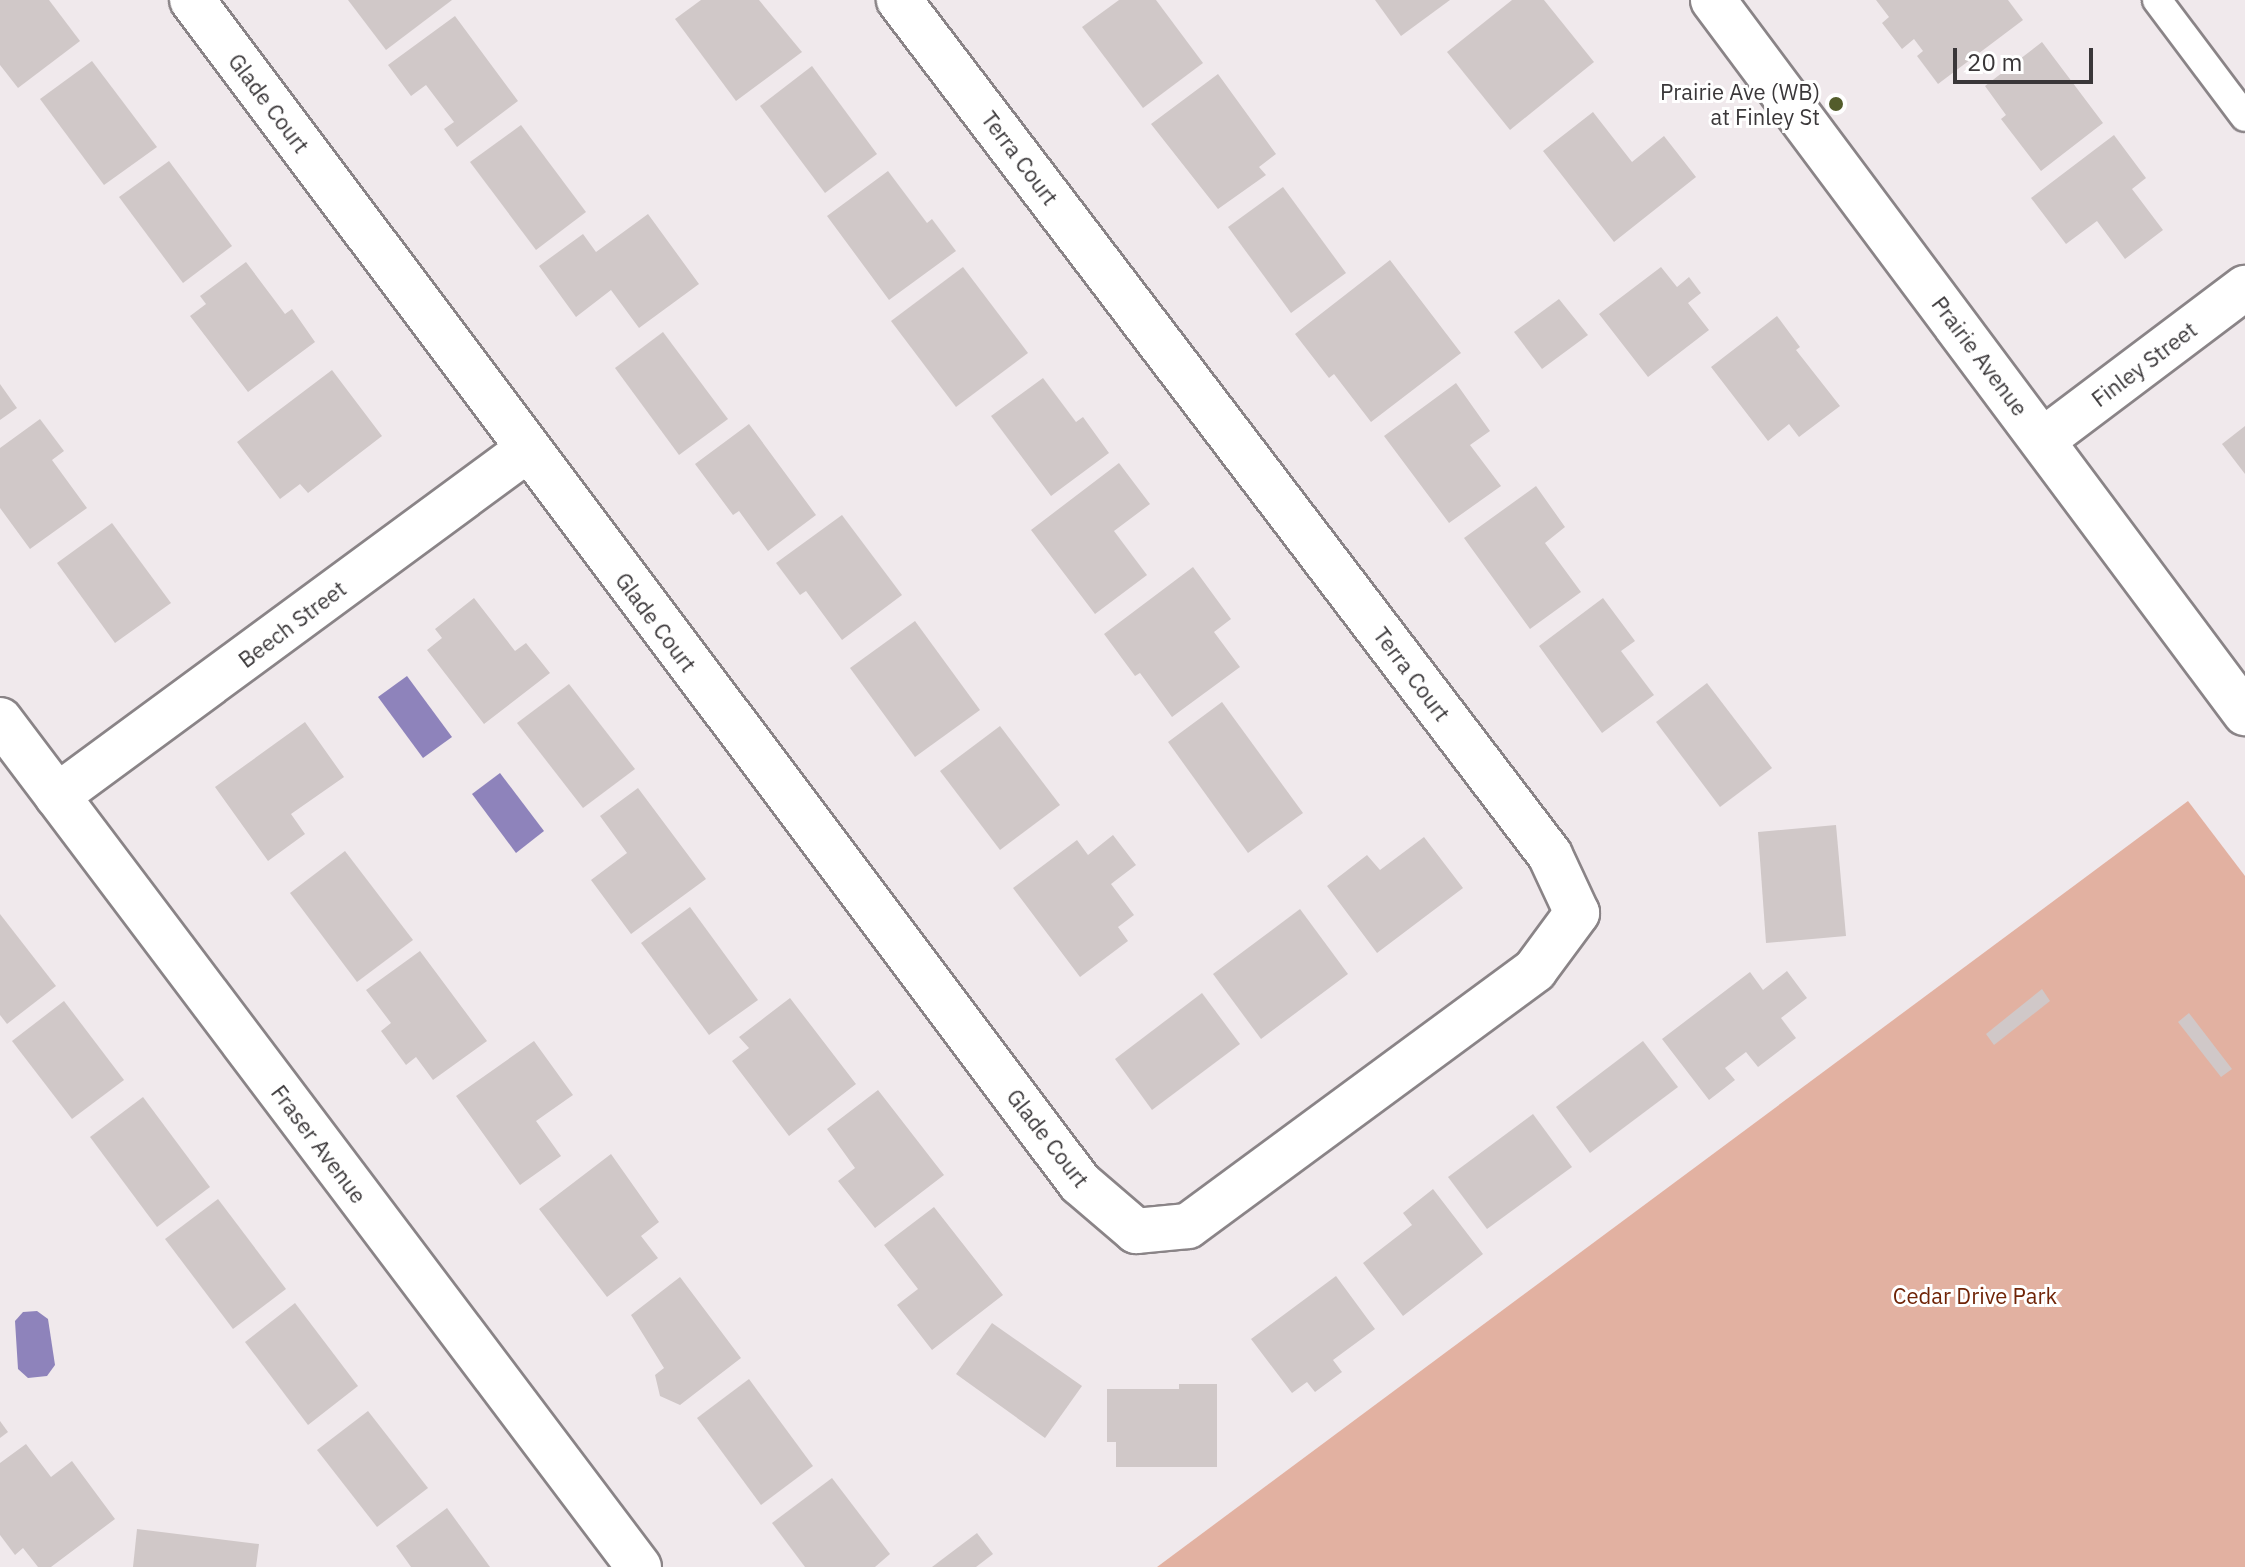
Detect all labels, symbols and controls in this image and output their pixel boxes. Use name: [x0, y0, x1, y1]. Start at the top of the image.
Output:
scale bar: [1957, 32, 2097, 82]
text: 20 m: [1967, 46, 2022, 78]
street label: Glade Court: [223, 48, 315, 158]
place label: Prairie Ave (WB) at Finley St: [1660, 78, 1820, 130]
marker: Prairie Ave (WB) at Finley St: [1827, 95, 1845, 113]
street label: Terra Court: [976, 106, 1064, 210]
street label: Prairie Avenue: [1927, 291, 2033, 421]
street label: Finley Street: [2086, 316, 2202, 412]
street label: Glade Court: [610, 567, 702, 677]
street label: Beech Street: [233, 575, 351, 673]
street label: Terra Court: [1368, 622, 1456, 726]
street label: Fraser Avenue: [266, 1080, 372, 1208]
street label: Glade Court: [1001, 1084, 1095, 1192]
park label: Cedar Drive Park: [1893, 1283, 2057, 1309]

